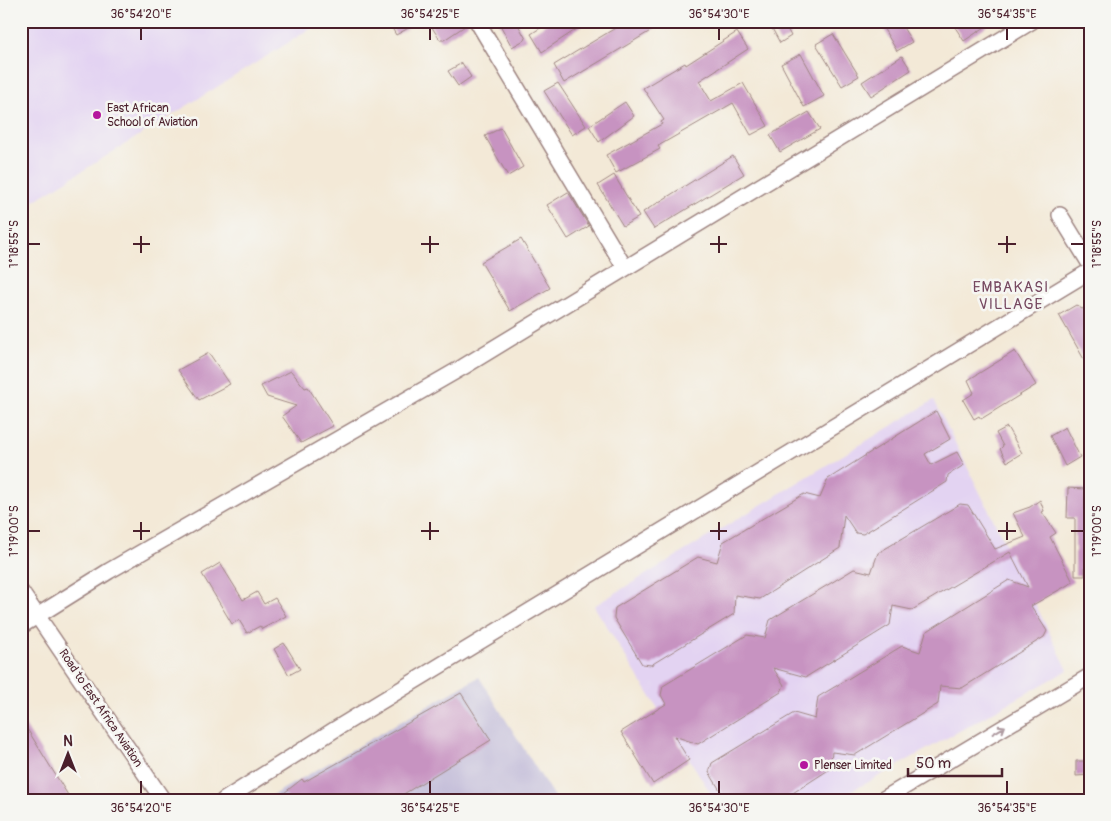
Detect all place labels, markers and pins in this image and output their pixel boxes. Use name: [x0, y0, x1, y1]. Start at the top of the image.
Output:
place label: East African School of Aviation: [107, 101, 198, 130]
marker: East African School of Aviation: [91, 109, 103, 121]
place label: Plenser Limited: [814, 758, 892, 773]
marker: Plenser Limited: [798, 759, 810, 771]

